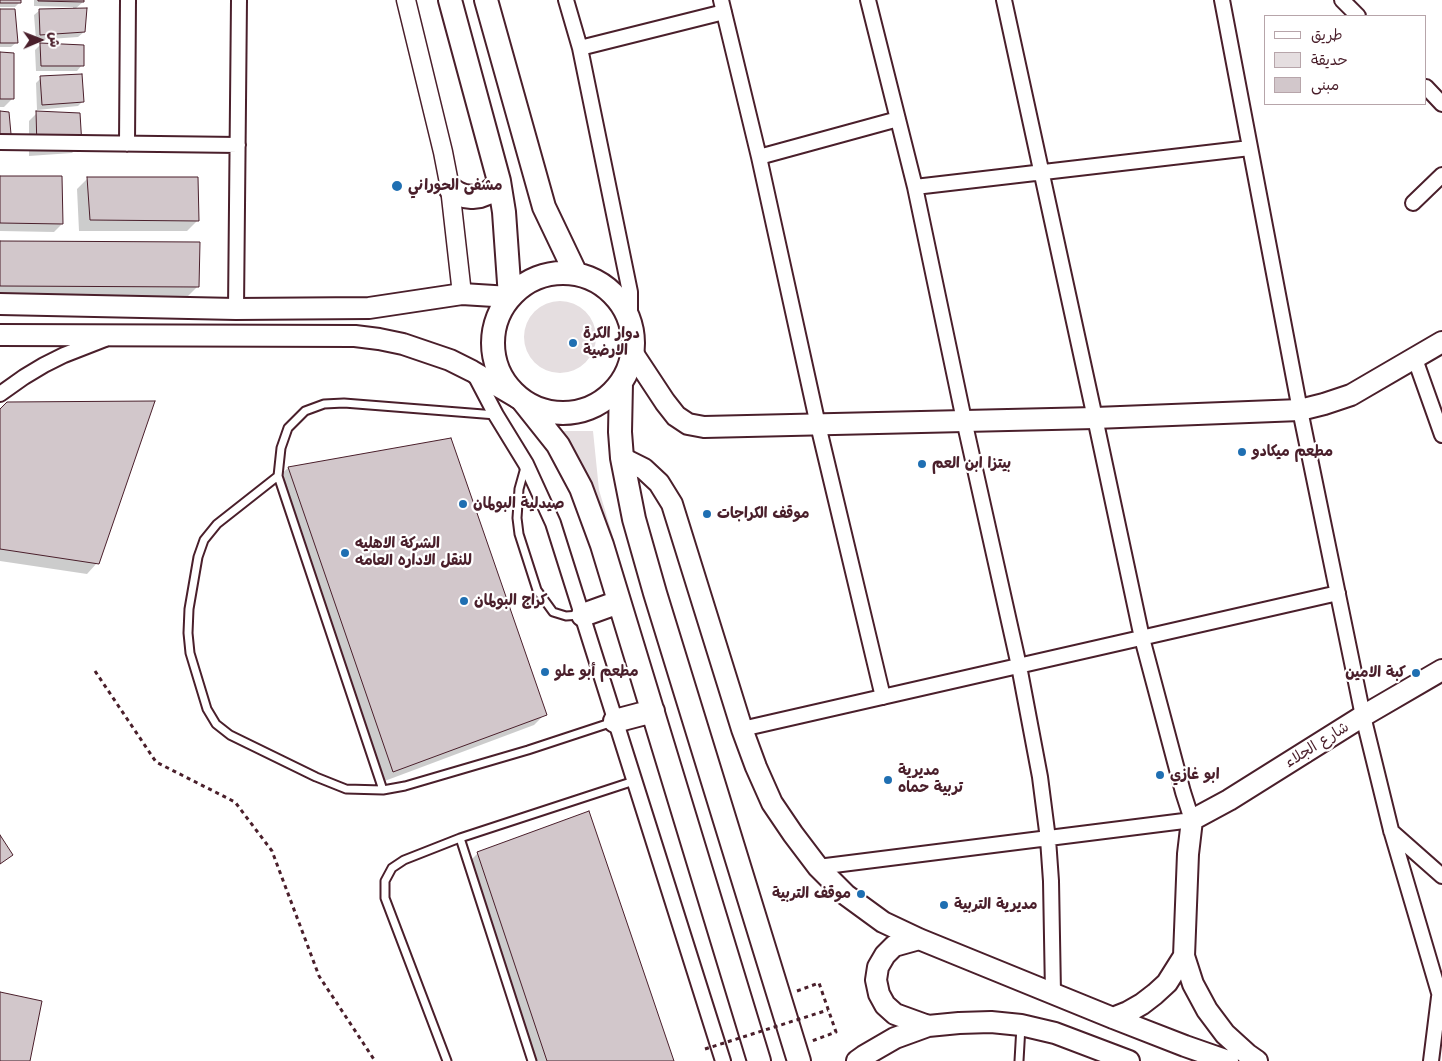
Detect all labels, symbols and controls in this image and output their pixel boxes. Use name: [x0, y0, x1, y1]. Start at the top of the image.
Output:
north arrow: [15, 15, 65, 65]
legend: [1264, 15, 1427, 105]
text: طريق: [1311, 22, 1343, 45]
text: ش: [45, 32, 66, 48]
text: حديقة: [1311, 47, 1348, 70]
text: مبنى: [1311, 72, 1339, 95]
place label: مشفى الحوراني: [408, 177, 503, 195]
marker: مشفى الحوراني: [390, 179, 404, 193]
place label: دوار الكرة الارضية: [583, 325, 640, 360]
marker: دوار الكرة الارضية: [567, 337, 579, 349]
place label: مطعم ميكادو: [1252, 443, 1333, 461]
marker: مطعم ميكادو: [1236, 446, 1248, 458]
place label: بيتزا ابن العم: [932, 455, 1011, 473]
marker: بيتزا ابن العم: [916, 458, 928, 470]
place label: صيدلية البولمان: [473, 495, 564, 513]
marker: صيدلية البولمان: [457, 498, 469, 510]
place label: موقف الكراجات: [717, 505, 810, 523]
marker: موقف الكراجات: [701, 508, 713, 520]
place label: الشركة الاهليه للنقل الاداره العامه: [355, 535, 472, 570]
marker: الشركة الاهليه للنقل الاداره العامه: [339, 547, 351, 559]
place label: كراج البولمان: [474, 592, 547, 610]
marker: كراج البولمان: [458, 595, 470, 607]
place label: مطعم أبو علو: [555, 663, 639, 681]
place label: كبة الامين: [1345, 664, 1406, 682]
marker: مطعم أبو علو: [539, 666, 551, 678]
marker: كبة الامين: [1410, 667, 1422, 679]
street label: شارع الجلاء: [1282, 718, 1352, 772]
place label: مديرية تربية حماه: [898, 762, 963, 797]
place label: ابو غازي: [1170, 766, 1219, 784]
marker: ابو غازي: [1154, 769, 1166, 781]
marker: مديرية تربية حماه: [882, 774, 894, 786]
place label: موقف التربية: [772, 885, 851, 903]
marker: موقف التربية: [855, 888, 867, 900]
place label: مديرية التربية: [954, 896, 1037, 914]
marker: مديرية التربية: [938, 899, 950, 911]

